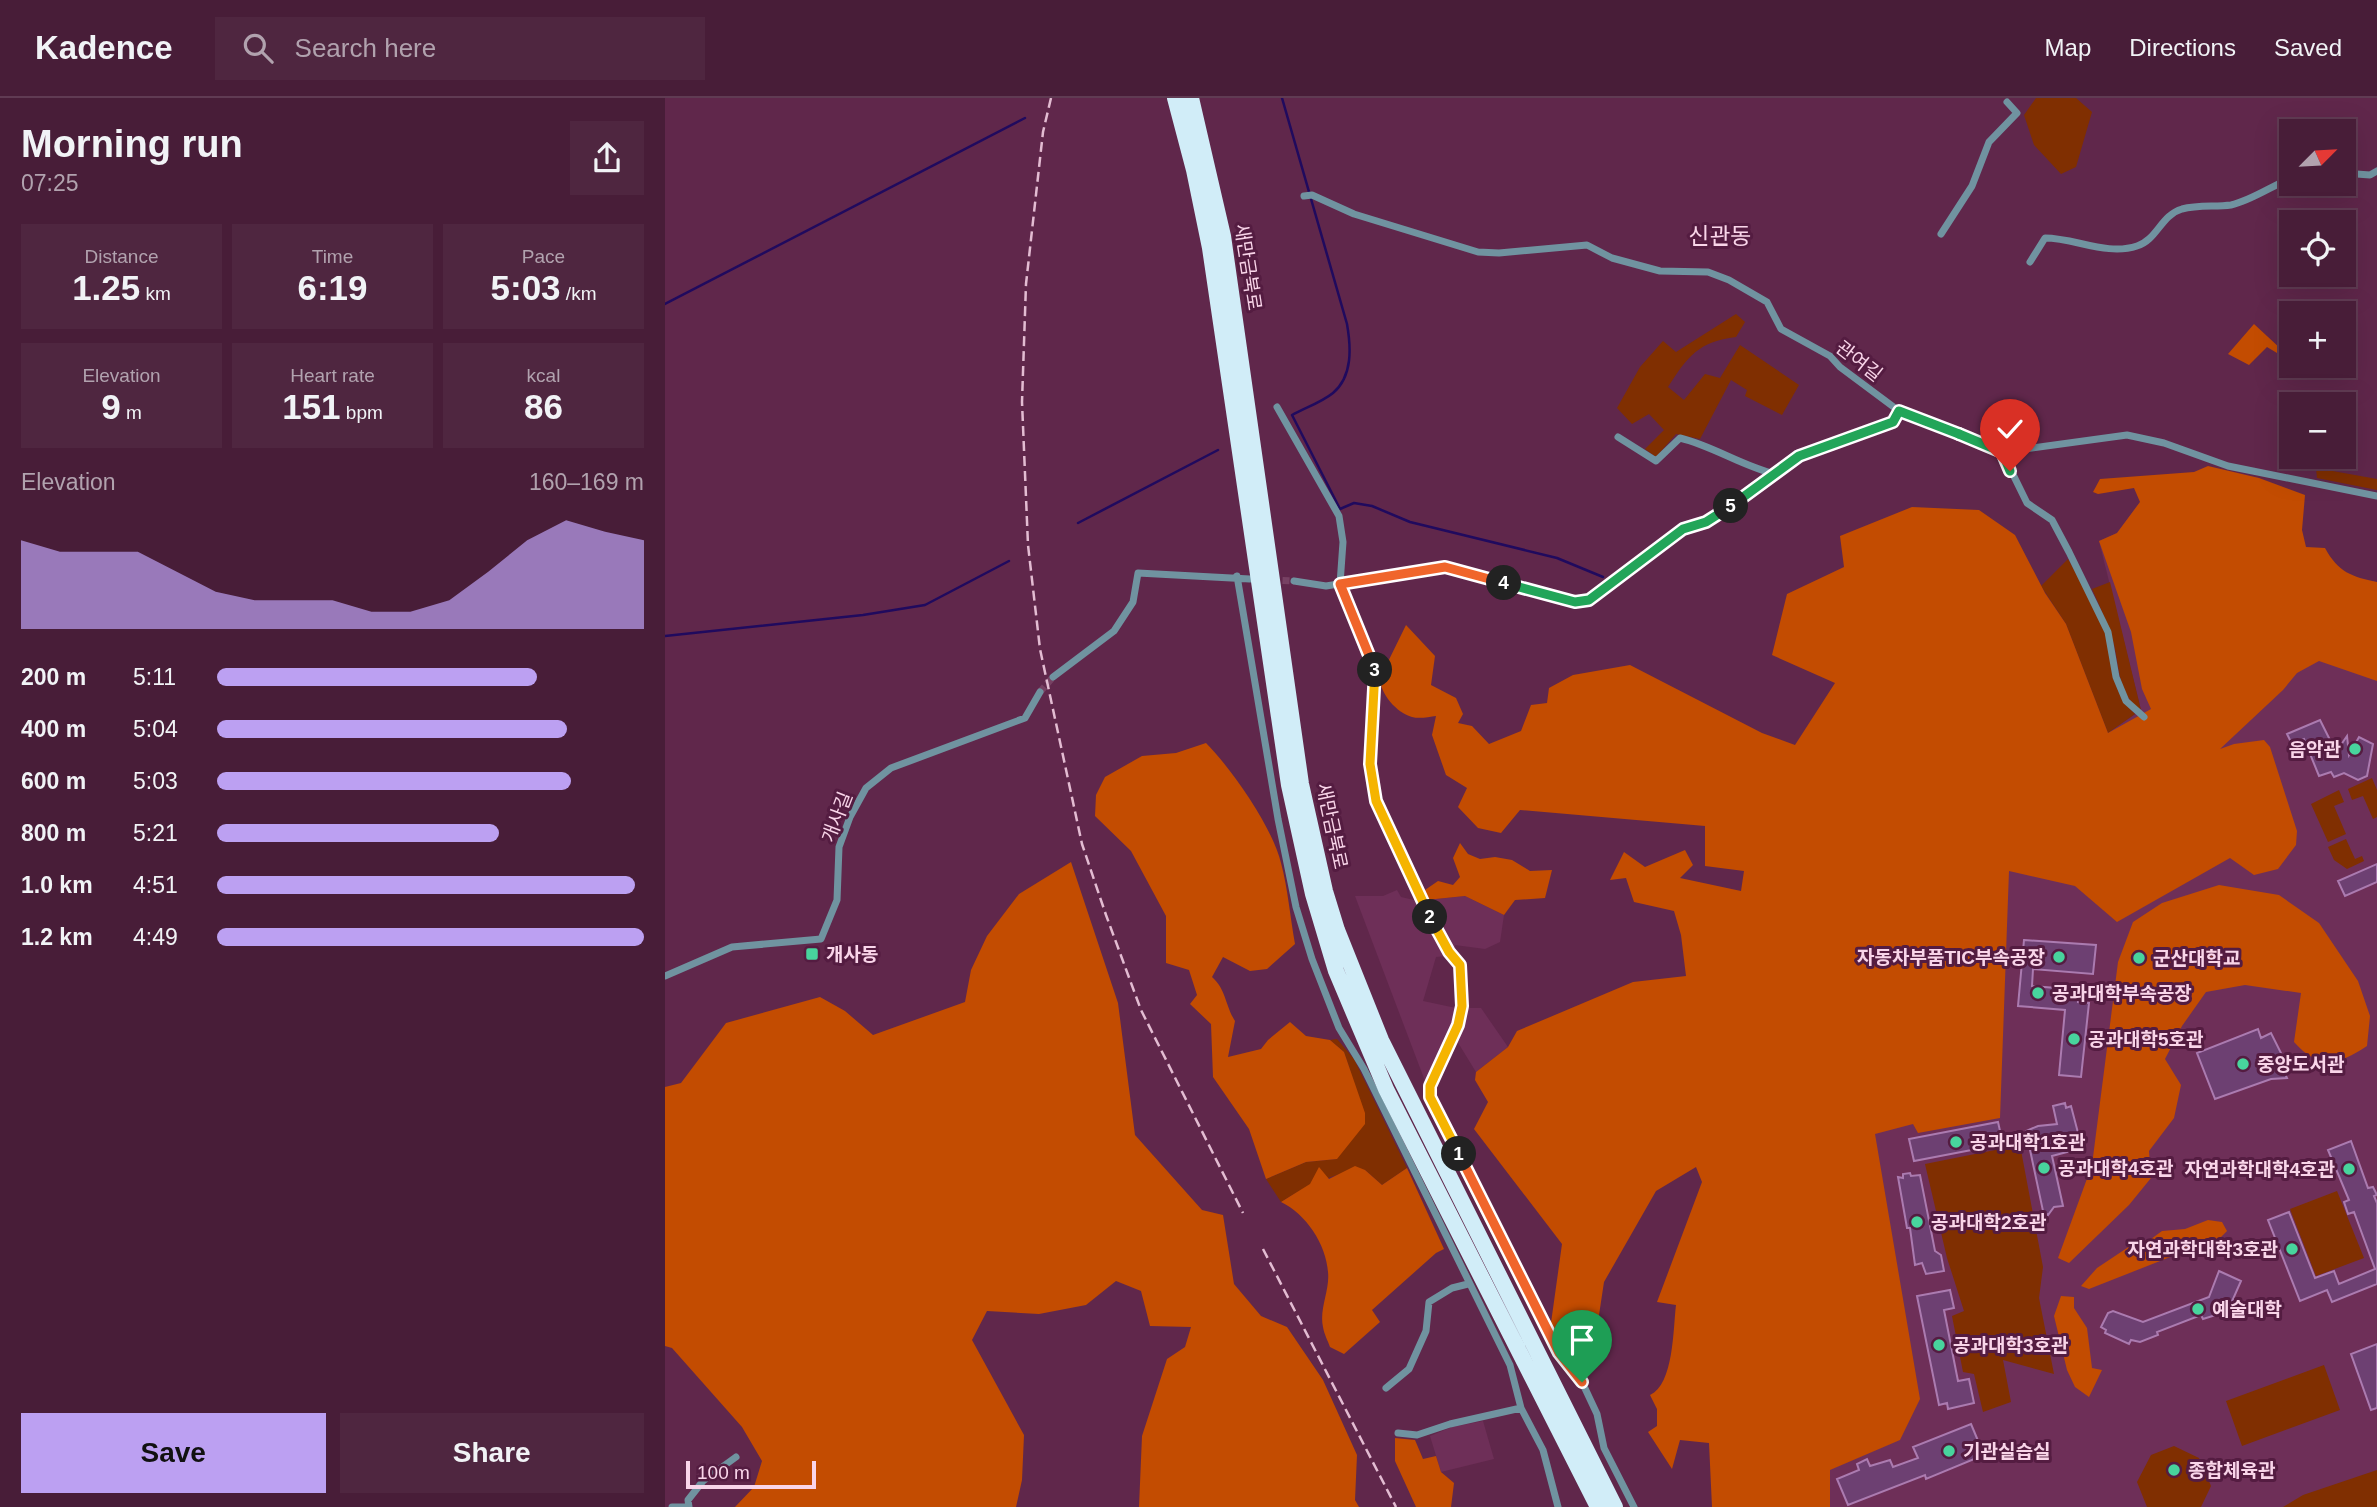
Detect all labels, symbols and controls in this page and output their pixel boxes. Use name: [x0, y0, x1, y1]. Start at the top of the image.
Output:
search box: [215, 17, 705, 80]
text: Kadence: [35, 29, 173, 66]
icon: search: [239, 29, 277, 67]
text: Search here: [295, 33, 436, 63]
text: Map: [2045, 34, 2091, 61]
text: Directions: [2129, 34, 2236, 61]
text: Saved: [2274, 34, 2342, 61]
north arrow: [2279, 119, 2355, 196]
map controls: [2279, 119, 2356, 469]
button: share: [570, 121, 644, 195]
text: Morning run: [21, 123, 243, 165]
text: 07:25: [21, 170, 79, 196]
button: locate: [2279, 210, 2356, 287]
street label: 새만금북로: [1231, 222, 1265, 312]
district label: 신관동: [1688, 223, 1752, 249]
text: Distance: [85, 246, 158, 267]
text: Time: [312, 246, 353, 267]
text: Pace: [522, 246, 565, 267]
text: 1.25: [72, 268, 140, 307]
text: 6:19: [297, 268, 368, 307]
text: 5:03: [491, 268, 561, 307]
text: km: [140, 283, 171, 304]
text: /km: [561, 283, 596, 304]
button: +: [2279, 301, 2356, 378]
street label: 관여길: [1832, 337, 1886, 385]
text: Elevation: [82, 365, 161, 386]
text: Heart rate: [290, 365, 375, 386]
text: kcal: [527, 365, 560, 386]
text: 9: [101, 387, 121, 426]
text: 151: [282, 387, 341, 426]
text: 86: [524, 387, 563, 426]
button: −: [2279, 392, 2356, 469]
pin: [1980, 399, 2040, 471]
text: m: [121, 402, 142, 423]
text: bpm: [341, 402, 383, 423]
icon: check: [1991, 410, 2029, 448]
text: Elevation: [21, 469, 116, 495]
text: 160–169 m: [529, 469, 644, 495]
pin: 5: [1713, 488, 1749, 524]
text: 5: [1725, 495, 1736, 516]
pin: 4: [1487, 566, 1521, 601]
text: 4: [1498, 572, 1509, 593]
pin: 3: [1357, 652, 1393, 688]
text: 3: [1369, 659, 1380, 680]
text: 200 m: [21, 664, 86, 690]
text: 5:11: [133, 664, 176, 690]
text: 400 m: [21, 716, 86, 742]
text: 5:04: [133, 716, 178, 742]
place label: 음악관: [2289, 739, 2342, 760]
marker: 음악관: [2347, 741, 2363, 757]
text: 600 m: [21, 768, 86, 794]
text: 5:03: [133, 768, 178, 794]
street label: 새만금북로: [1313, 781, 1351, 871]
street label: 개사길: [818, 789, 856, 845]
text: 800 m: [21, 820, 86, 846]
text: 5:21: [133, 820, 178, 846]
text: 1.0 km: [21, 872, 93, 898]
text: 4:51: [133, 872, 178, 898]
pin: 2: [1413, 900, 1447, 934]
text: 2: [1424, 906, 1435, 927]
text: 1.2 km: [21, 924, 93, 950]
text: 4:49: [133, 924, 178, 950]
place label: 개사동: [826, 944, 878, 965]
marker: 개사동: [804, 946, 820, 962]
place label: 자동차부품TIC부속공장: [1857, 947, 2045, 968]
place label: 군산대학교: [2153, 948, 2240, 969]
marker: 자동차부품TIC부속공장: [2051, 949, 2067, 965]
marker: 군산대학교: [2131, 950, 2147, 966]
place label: 공과대학부속공장: [2052, 983, 2192, 1004]
marker: 공과대학부속공장: [2030, 985, 2046, 1001]
place label: 공과대학5호관: [2088, 1029, 2204, 1050]
marker: 공과대학5호관: [2066, 1031, 2082, 1047]
place label: 중앙도서관: [2257, 1054, 2345, 1075]
marker: 중앙도서관: [2235, 1056, 2251, 1072]
place label: 공과대학1호관: [1970, 1132, 2086, 1153]
marker: 공과대학1호관: [1948, 1134, 1964, 1150]
pin: 1: [1441, 1136, 1477, 1172]
text: 1: [1453, 1143, 1464, 1164]
place label: 공과대학4호관: [2058, 1158, 2174, 1179]
place label: 자연과학대학4호관: [2185, 1159, 2336, 1180]
marker: 공과대학4호관: [2036, 1160, 2052, 1176]
marker: 자연과학대학4호관: [2341, 1161, 2357, 1177]
place label: 공과대학2호관: [1931, 1212, 2047, 1233]
marker: 공과대학2호관: [1909, 1214, 1925, 1230]
place label: 자연과학대학3호관: [2128, 1239, 2279, 1260]
marker: 자연과학대학3호관: [2284, 1241, 2300, 1257]
place label: 예술대학: [2212, 1299, 2282, 1320]
marker: 예술대학: [2190, 1301, 2206, 1317]
pin: [1552, 1310, 1612, 1382]
icon: arrive: [1563, 1321, 1601, 1359]
place label: 공과대학3호관: [1953, 1335, 2069, 1356]
marker: 공과대학3호관: [1931, 1337, 1947, 1353]
button: Save: [21, 1413, 326, 1493]
button: Share: [340, 1413, 644, 1493]
place label: 기관실습실: [1963, 1441, 2050, 1462]
marker: 기관실습실: [1941, 1443, 1957, 1459]
scale bar: [686, 1458, 815, 1490]
place label: 종합체육관: [2188, 1460, 2276, 1481]
text: 100 m: [697, 1462, 750, 1483]
marker: 종합체육관: [2166, 1462, 2182, 1478]

